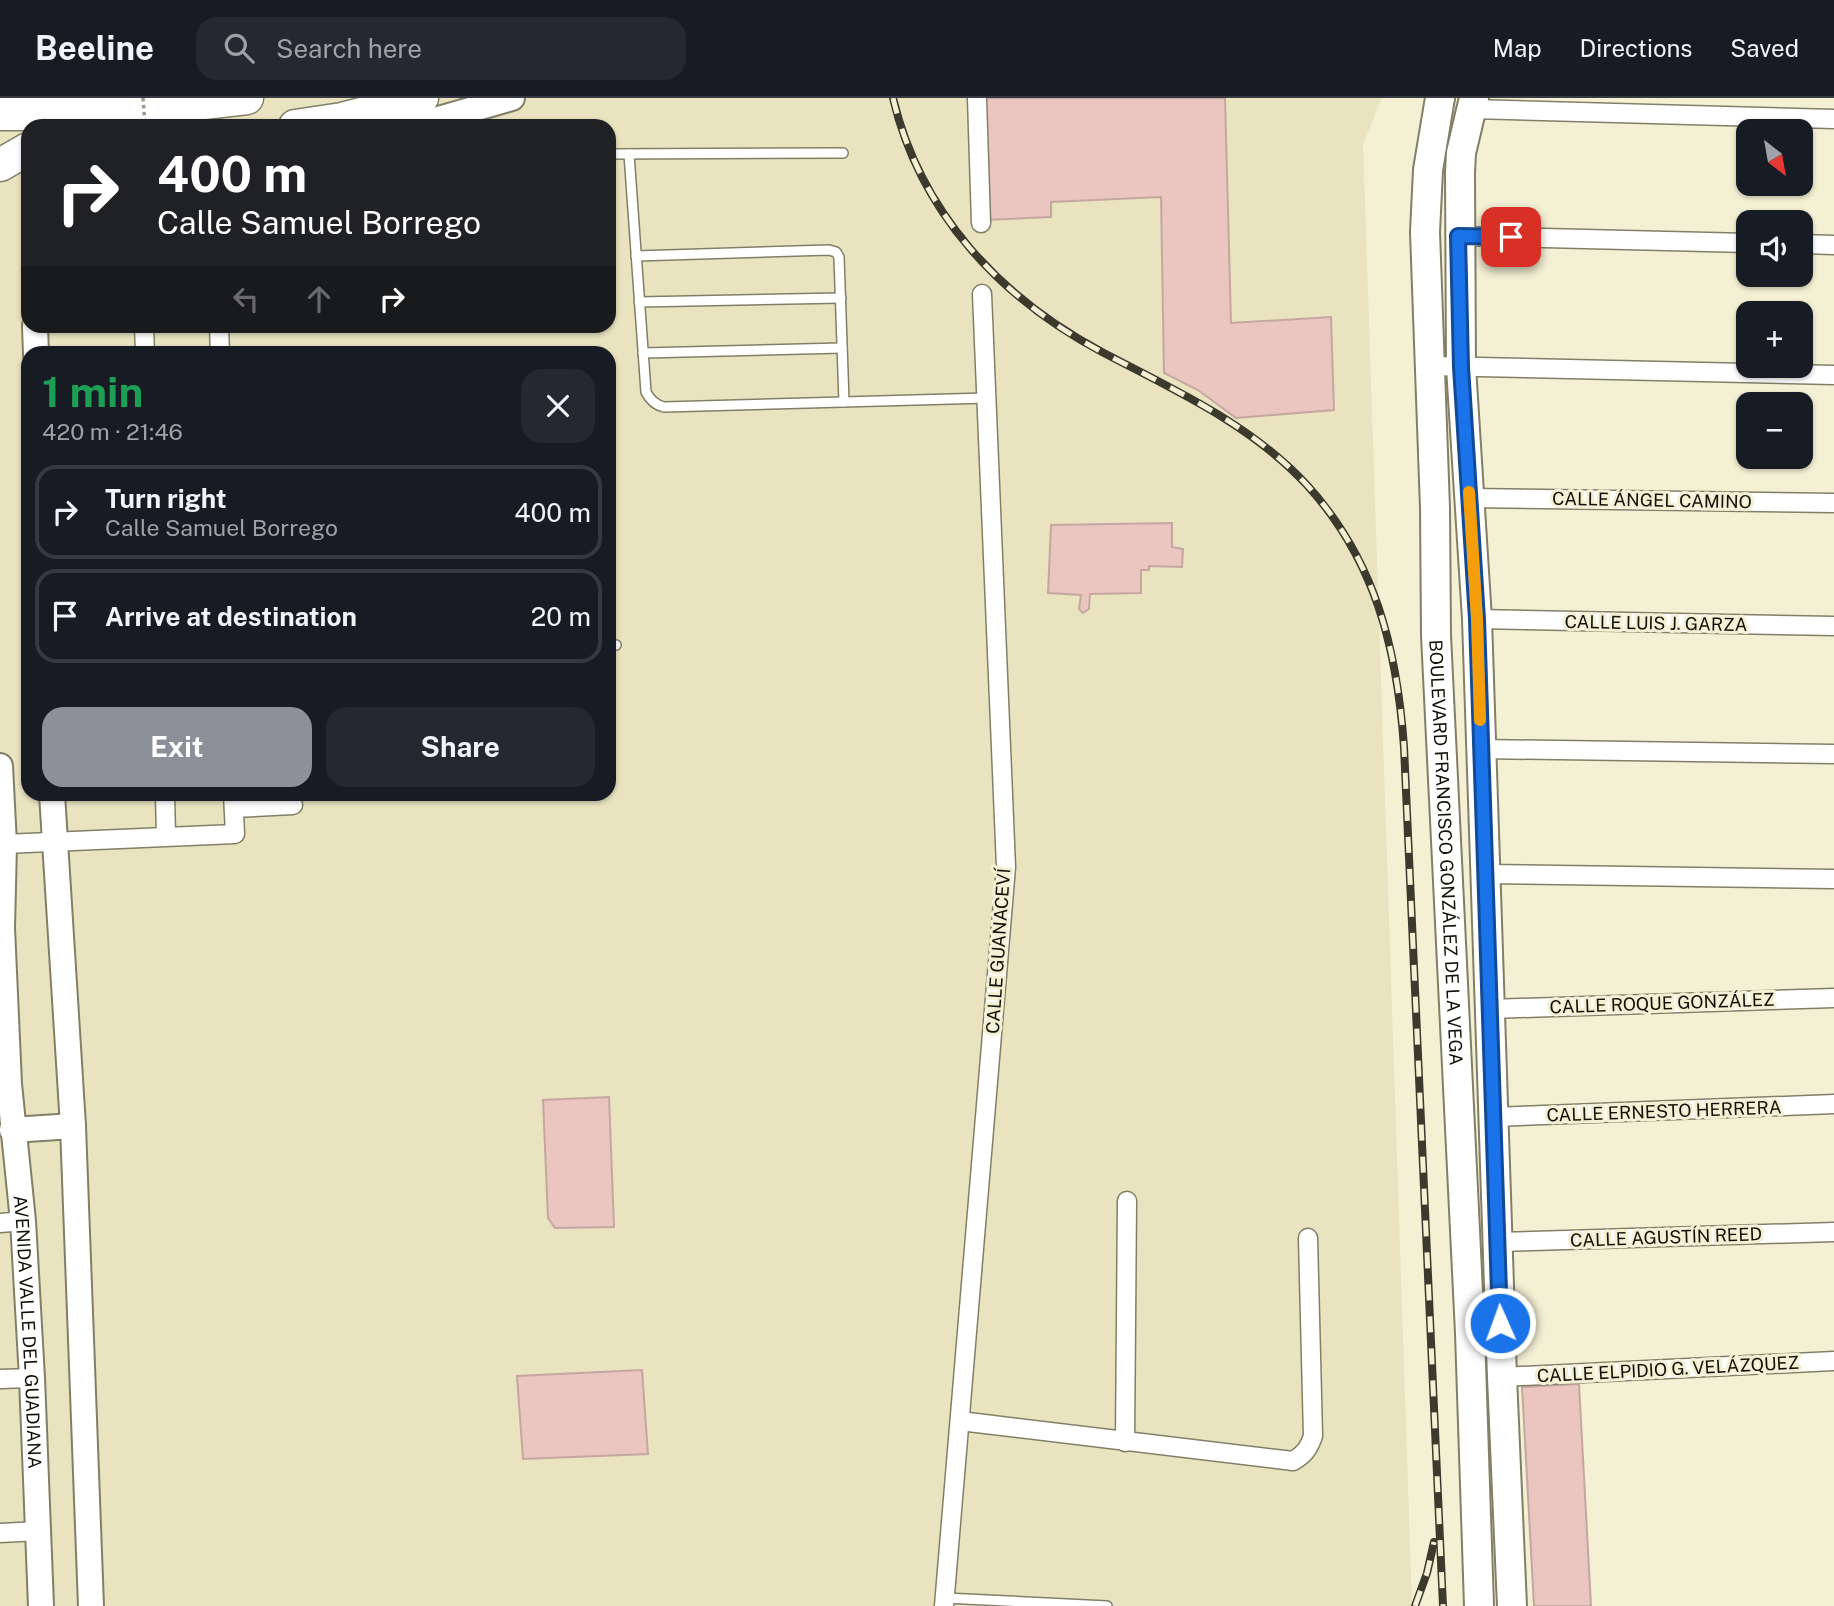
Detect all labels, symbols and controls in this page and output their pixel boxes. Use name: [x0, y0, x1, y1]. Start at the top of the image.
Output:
search box: [196, 17, 686, 80]
text: Beeline: [35, 29, 154, 67]
icon: search: [220, 29, 258, 67]
text: Search here: [276, 33, 422, 64]
text: Map: [1493, 34, 1542, 62]
text: Directions: [1580, 34, 1692, 62]
text: Saved: [1730, 34, 1799, 62]
north arrow: [1736, 119, 1813, 196]
map controls: [1736, 119, 1813, 469]
text: 400 m: [157, 145, 307, 203]
icon: right: [42, 147, 133, 238]
text: Calle Samuel Borrego: [157, 204, 481, 241]
pin: [1481, 207, 1541, 267]
button: sound: [1736, 210, 1813, 287]
icon: arrive: [1492, 218, 1530, 256]
icon: left: [227, 280, 265, 318]
icon: ahead: [300, 280, 338, 318]
icon: right: [373, 280, 411, 318]
button: +: [1736, 301, 1813, 378]
text: 1 min: [42, 367, 143, 416]
button: close: [521, 369, 595, 443]
button: −: [1736, 392, 1813, 469]
text: 420 m · 21:46: [42, 418, 183, 445]
text: Turn right: [105, 483, 227, 514]
street label: CALLE ÁNGEL CAMINO: [1552, 487, 1752, 512]
icon: right: [46, 493, 84, 531]
text: 400 m: [514, 497, 591, 528]
text: Calle Samuel Borrego: [105, 514, 338, 541]
icon: arrive: [46, 597, 84, 635]
text: Arrive at destination: [105, 601, 357, 632]
text: 20 m: [531, 601, 591, 632]
street label: CALLE LUIS J. GARZA: [1564, 611, 1748, 635]
street label: BOULEVARD FRANCISCO GONZÁLEZ DE LA VEGA: [1426, 639, 1467, 1066]
button: Exit: [42, 707, 312, 787]
button: Share: [326, 707, 595, 787]
street label: CALLE GUANACEVÍ: [981, 867, 1014, 1034]
street label: CALLE ROQUE GONZÁLEZ: [1549, 988, 1775, 1017]
street label: CALLE ERNESTO HERRERA: [1546, 1096, 1782, 1126]
street label: AVENIDA VALLE DEL GUADIANA: [10, 1194, 46, 1469]
street label: CALLE AGUSTÍN REED: [1570, 1222, 1762, 1251]
position arrow: [1463, 1286, 1537, 1360]
street label: CALLE ELPIDIO G. VELÁZQUEZ: [1536, 1351, 1800, 1386]

